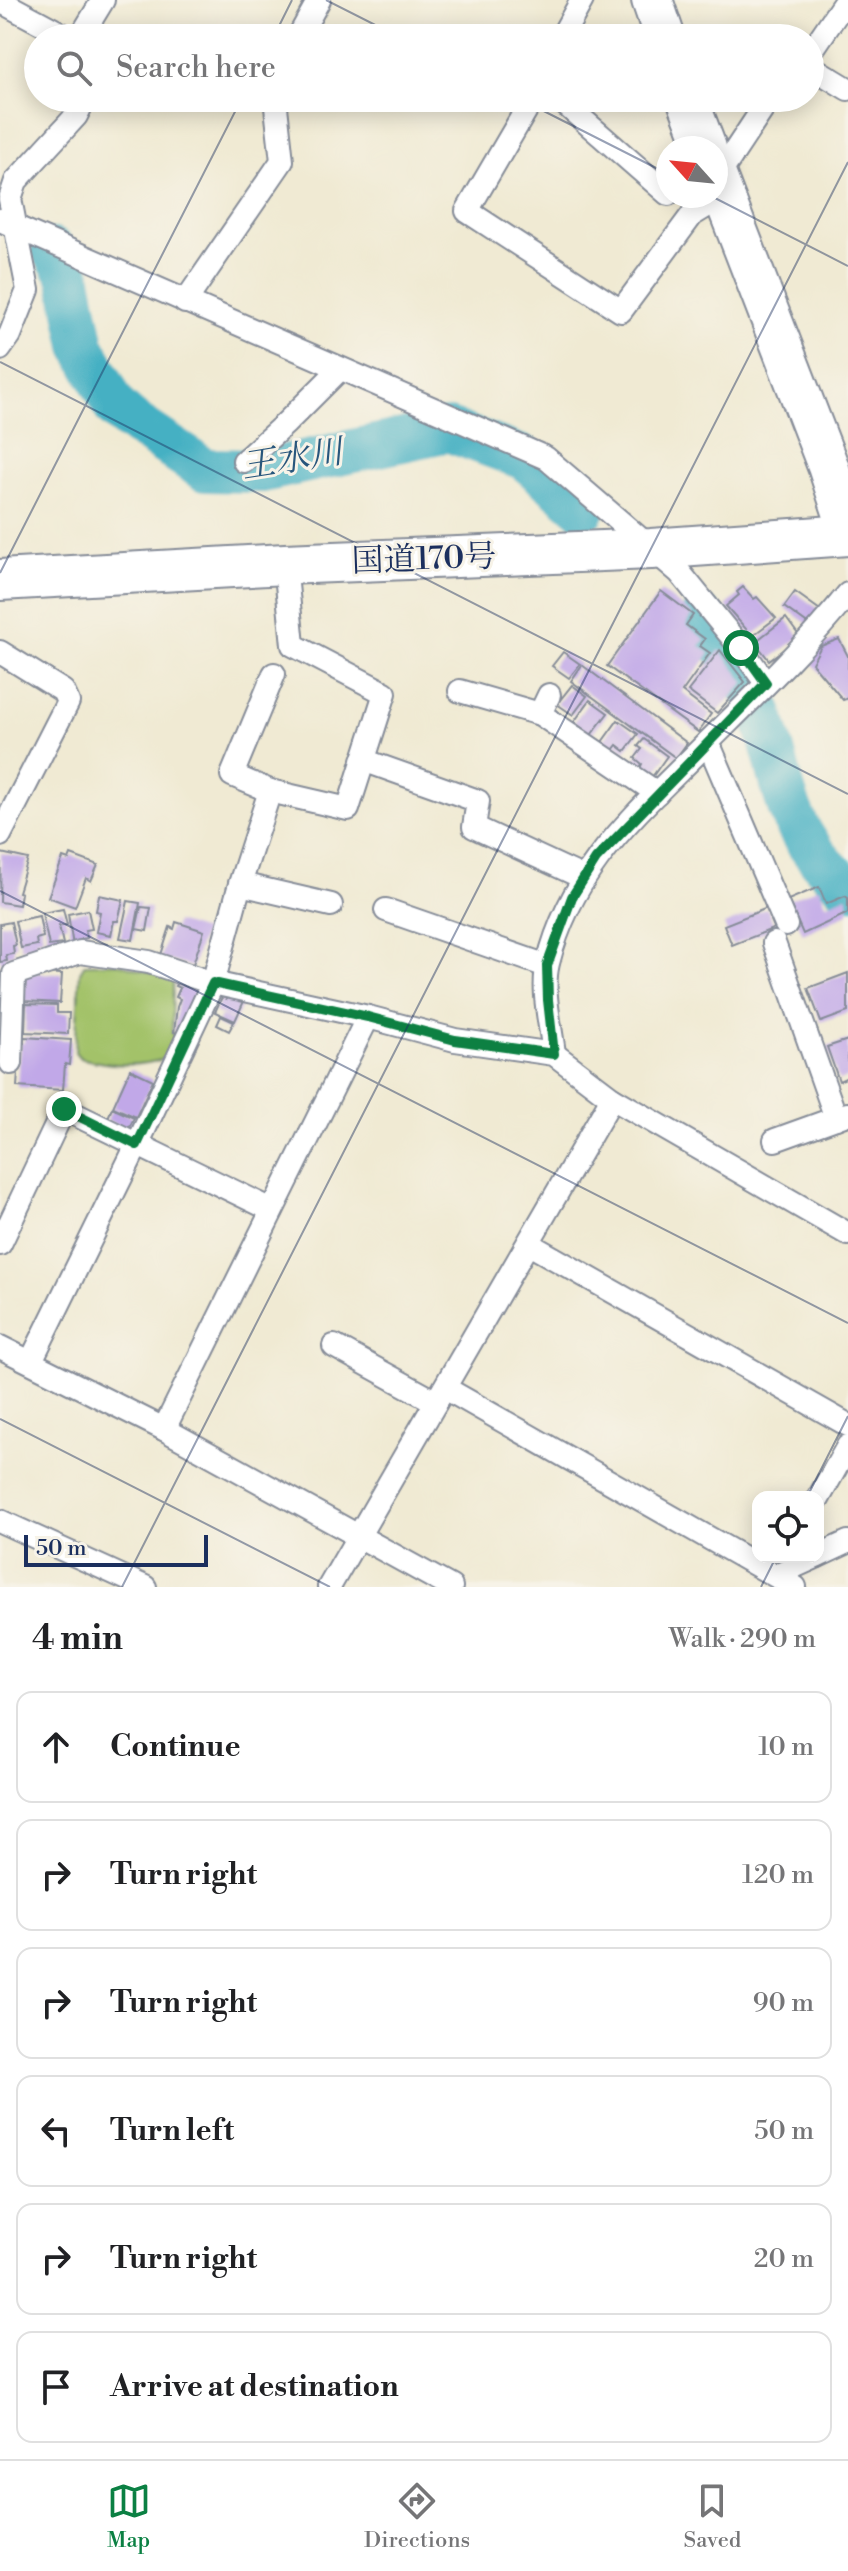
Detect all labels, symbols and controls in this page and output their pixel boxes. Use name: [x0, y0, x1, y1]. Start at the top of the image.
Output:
search box: [24, 24, 824, 112]
icon: search: [52, 46, 96, 90]
text: Search here: [116, 49, 276, 87]
north arrow: [656, 136, 728, 208]
water label: 王水川: [238, 431, 350, 489]
street label: 国道170号: [351, 536, 497, 582]
route start: [723, 630, 759, 666]
route end: [46, 1091, 82, 1127]
map controls: [752, 1491, 824, 1563]
button: locate: [752, 1491, 824, 1563]
scale bar: [24, 1531, 208, 1567]
text: 50 m: [36, 1535, 87, 1562]
text: 4 min: [32, 1618, 123, 1660]
text: Walk · 290 m: [669, 1623, 816, 1655]
icon: ahead: [34, 1725, 78, 1769]
text: Continue: [110, 1728, 241, 1766]
text: 10 m: [758, 1731, 814, 1763]
icon: right: [34, 1853, 78, 1897]
text: Turn right: [110, 1856, 257, 1894]
text: 120 m: [742, 1859, 814, 1891]
icon: right: [34, 1981, 78, 2025]
text: Turn right: [110, 1984, 257, 2022]
text: 90 m: [753, 1987, 814, 2019]
icon: left: [34, 2109, 78, 2153]
text: Turn left: [110, 2112, 234, 2150]
text: 50 m: [754, 2115, 814, 2147]
icon: right: [34, 2237, 78, 2281]
text: Turn right: [110, 2240, 257, 2278]
text: 20 m: [754, 2243, 814, 2275]
icon: arrive: [34, 2365, 78, 2409]
text: Arrive at destination: [110, 2368, 399, 2406]
tab: Map: [107, 2479, 151, 2554]
tab: Directions: [364, 2479, 470, 2554]
tab: Saved: [684, 2479, 741, 2554]

